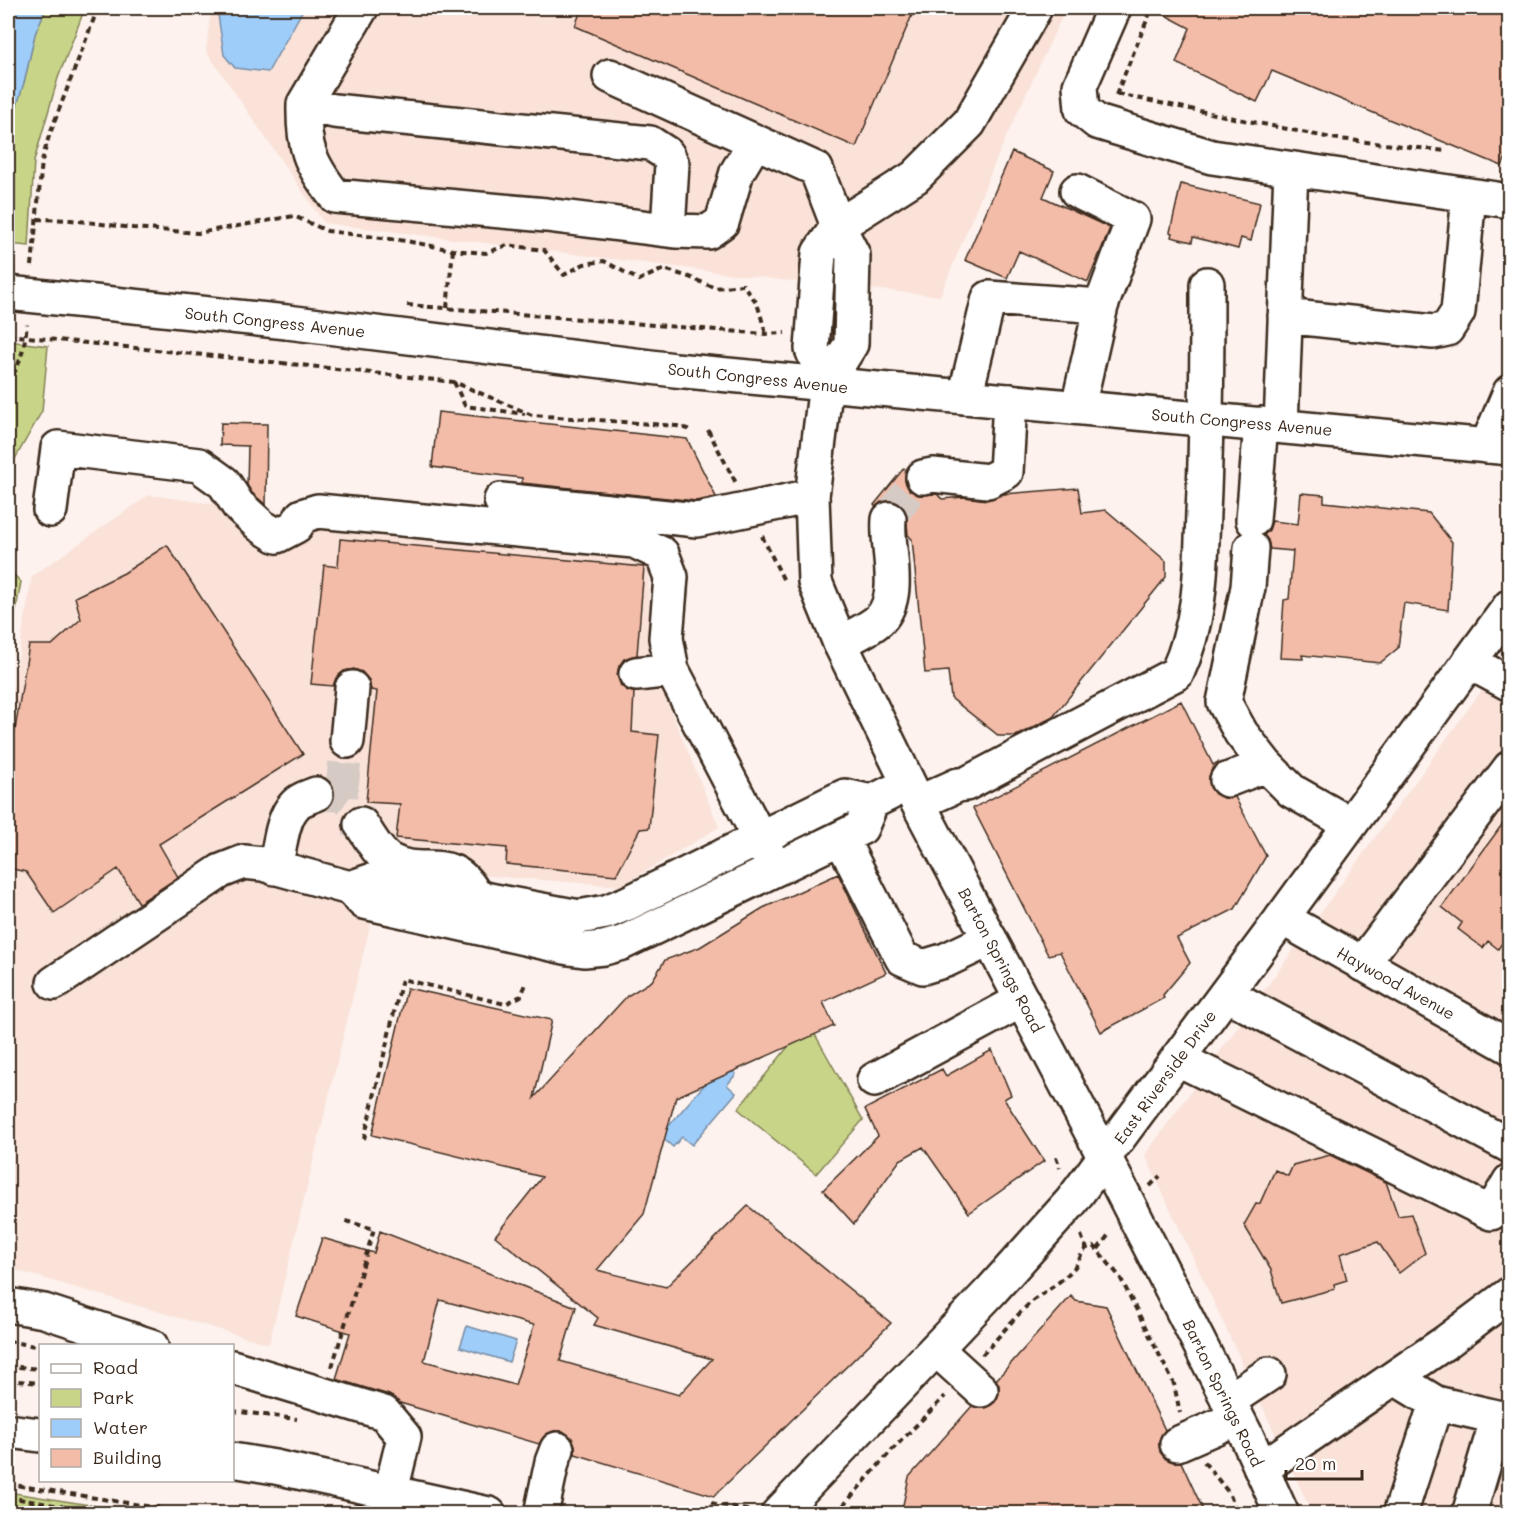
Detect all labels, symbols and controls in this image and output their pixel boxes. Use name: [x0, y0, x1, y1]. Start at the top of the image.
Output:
street label: South Congress Avenue: [184, 302, 366, 341]
street label: South Congress Avenue: [667, 358, 849, 397]
street label: South Congress Avenue: [1151, 403, 1333, 440]
street label: Barton Springs Road: [954, 884, 1049, 1036]
street label: Haywood Avenue: [1334, 941, 1459, 1024]
street label: East Riverside Drive: [1109, 1006, 1220, 1148]
street label: Barton Springs Road: [1179, 1316, 1268, 1470]
legend: [39, 1344, 234, 1482]
text: Road: [93, 1355, 138, 1379]
text: Park: [93, 1385, 134, 1409]
text: Water: [93, 1415, 148, 1439]
scale bar: [1286, 1443, 1362, 1481]
text: Building: [93, 1445, 161, 1469]
text: 20 m: [1295, 1451, 1336, 1475]

